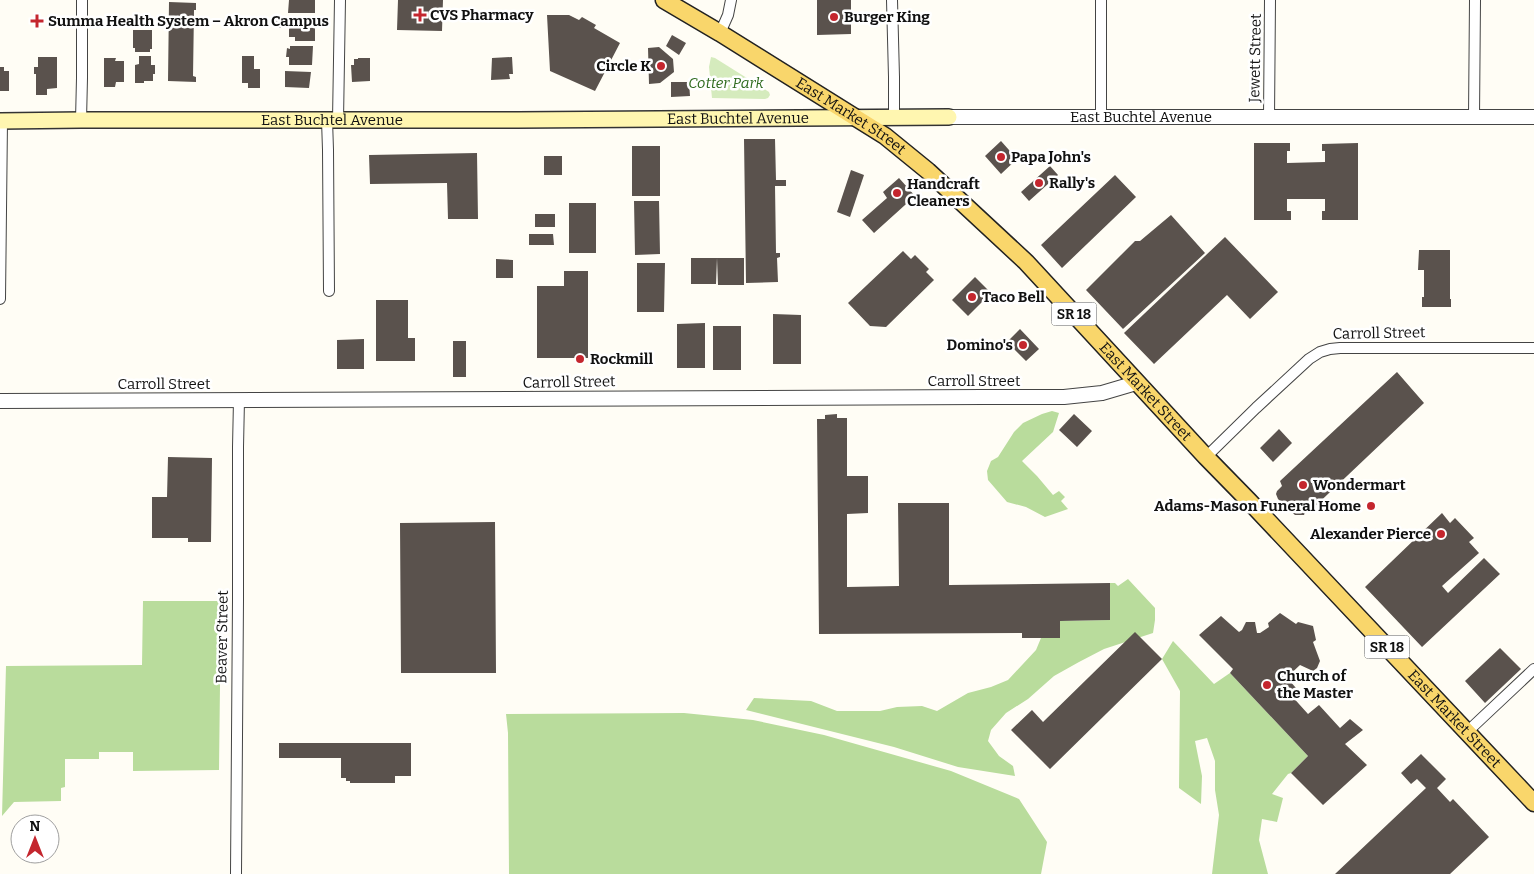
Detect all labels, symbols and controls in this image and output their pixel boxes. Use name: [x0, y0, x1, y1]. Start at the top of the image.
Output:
place label: CVS Pharmacy: [430, 6, 534, 24]
place label: Burger King: [844, 8, 930, 26]
marker: CVS Pharmacy: [414, 9, 426, 21]
marker: Burger King: [828, 11, 840, 23]
place label: Summa Health System – Akron Campus: [48, 12, 329, 30]
street label: Jewett Street: [1245, 13, 1265, 104]
marker: Summa Health System – Akron Campus: [30, 14, 44, 28]
place label: Circle K: [596, 57, 651, 75]
marker: Circle K: [655, 60, 667, 72]
park label: Cotter Park: [688, 74, 765, 92]
street label: East Market Street: [793, 74, 910, 159]
street label: East Buchtel Avenue: [1070, 108, 1212, 126]
street label: East Buchtel Avenue: [667, 109, 809, 128]
street label: East Buchtel Avenue: [261, 111, 403, 129]
place label: Papa John's: [1011, 148, 1091, 166]
marker: Papa John's: [995, 151, 1007, 163]
place label: Rally's: [1049, 174, 1095, 192]
place label: Handcraft Cleaners: [907, 175, 980, 210]
marker: Rally's: [1033, 177, 1045, 189]
marker: Handcraft Cleaners: [891, 187, 903, 199]
place label: Taco Bell: [982, 288, 1045, 306]
marker: Taco Bell: [966, 291, 978, 303]
road number: SR 18: [1052, 302, 1096, 326]
street label: Carroll Street: [1332, 323, 1426, 343]
place label: Domino's: [947, 336, 1013, 354]
marker: Domino's: [1017, 339, 1029, 351]
street label: East Market Street: [1096, 339, 1196, 445]
place label: Rockmill: [590, 350, 653, 368]
marker: Rockmill: [574, 353, 586, 365]
street label: Carroll Street: [522, 372, 616, 392]
street label: Carroll Street: [928, 372, 1021, 390]
street label: Carroll Street: [118, 375, 211, 393]
place label: Wondermart: [1313, 476, 1406, 494]
marker: Wondermart: [1297, 479, 1309, 491]
place label: Adams-Mason Funeral Home: [1154, 497, 1361, 515]
marker: Adams-Mason Funeral Home: [1365, 500, 1377, 512]
place label: Alexander Pierce: [1310, 525, 1431, 543]
marker: Alexander Pierce: [1435, 528, 1447, 540]
street label: Beaver Street: [212, 590, 232, 684]
road number: SR 18: [1364, 636, 1410, 659]
street label: East Market Street: [1404, 666, 1505, 772]
place label: Church of the Master: [1277, 667, 1353, 702]
marker: Church of the Master: [1261, 679, 1273, 691]
north arrow: [10, 814, 60, 864]
text: N: [30, 818, 41, 835]

